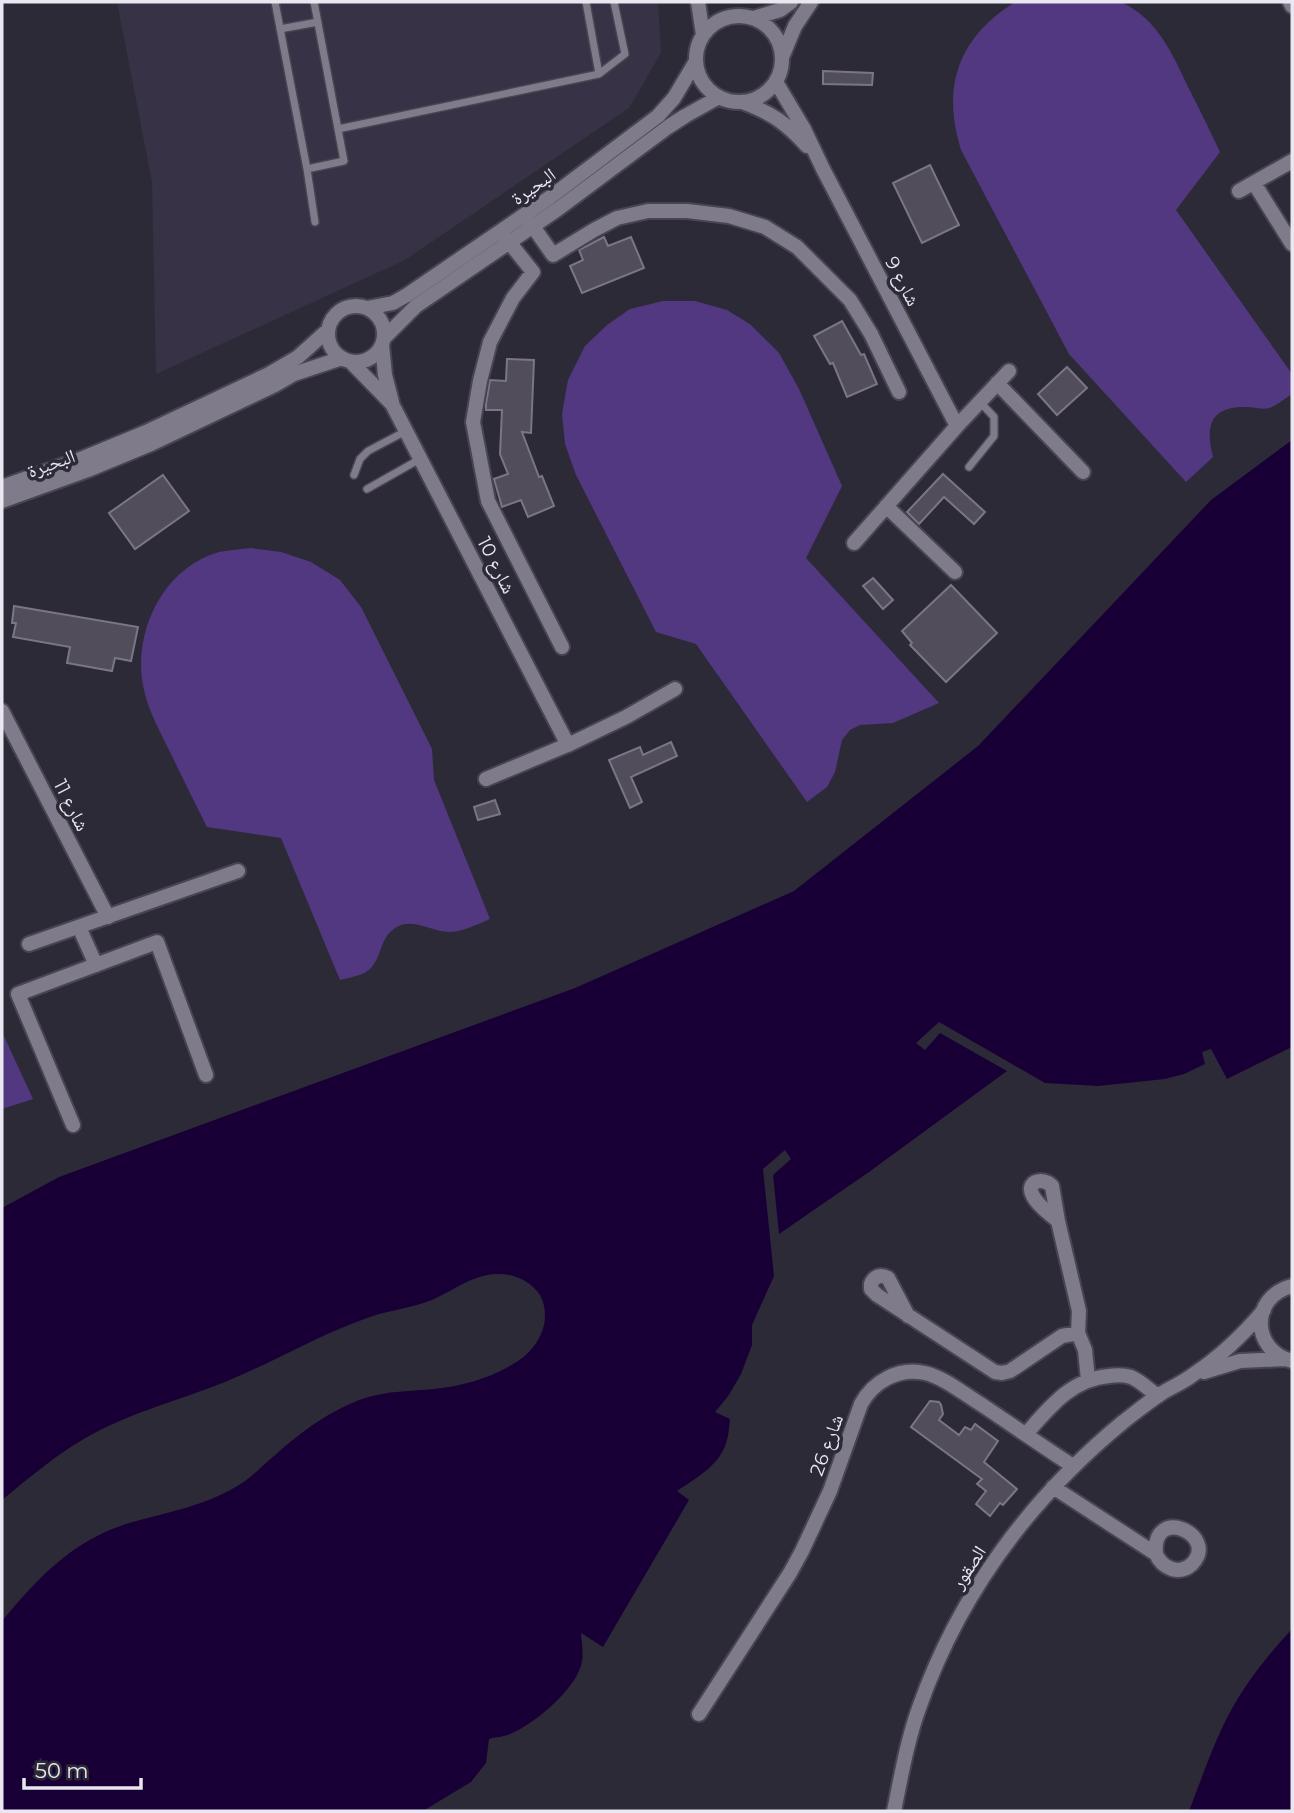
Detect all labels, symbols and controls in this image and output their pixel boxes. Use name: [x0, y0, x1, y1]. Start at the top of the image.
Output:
street label: البحيرة: [507, 163, 560, 210]
street label: شارع 9: [880, 253, 925, 310]
street label: البحيرة: [24, 444, 78, 483]
street label: شارع 10: [473, 533, 521, 597]
street label: شارع 11: [49, 776, 94, 835]
street label: شارع 26: [805, 1411, 848, 1479]
street label: الصقور: [945, 1541, 991, 1594]
scale bar: [24, 1746, 142, 1790]
text: 50 m: [35, 1758, 89, 1783]

